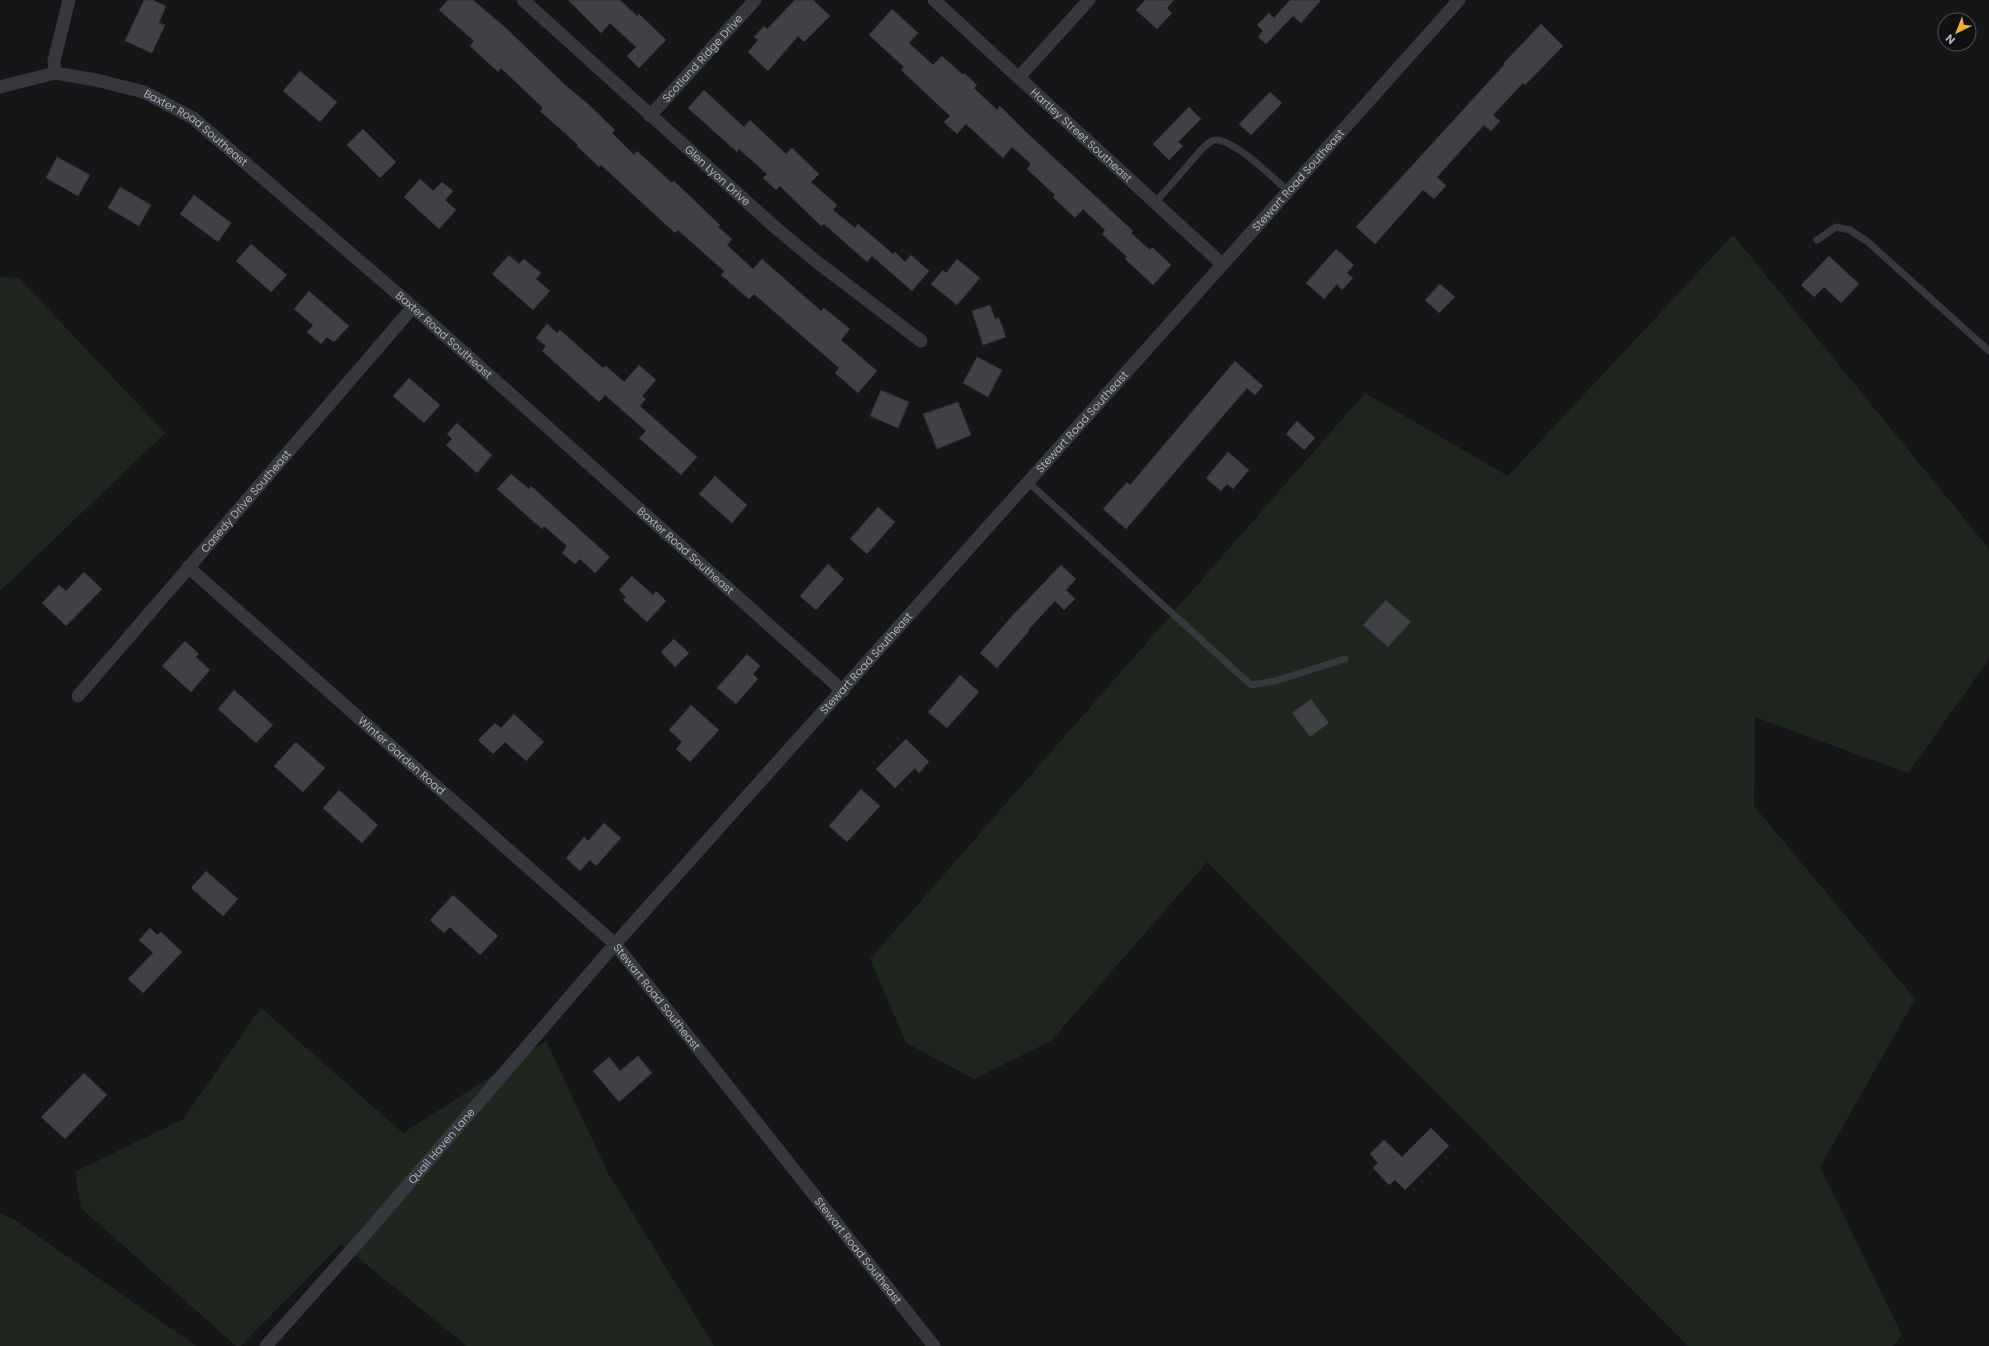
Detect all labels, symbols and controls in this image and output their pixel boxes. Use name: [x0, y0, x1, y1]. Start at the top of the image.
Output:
street label: Scotland Ridge Drive: [658, 11, 746, 106]
north arrow: [1937, 12, 1977, 52]
text: N: [1942, 31, 1959, 48]
street label: Hartley Street Southeast: [1027, 84, 1136, 186]
street label: Baxter Road Southeast: [141, 85, 251, 170]
street label: Stewart Road Southeast: [1248, 126, 1348, 235]
street label: Glen Lyon Drive: [681, 141, 754, 210]
street label: Baxter Road Southeast: [392, 287, 496, 382]
street label: Stewart Road Southeast: [1032, 367, 1132, 476]
street label: Casedy Drive Southeast: [197, 446, 295, 556]
street label: Baxter Road Southeast: [634, 503, 738, 598]
street label: Stewart Road Southeast: [816, 609, 916, 718]
street label: Winter Garden Road: [355, 713, 449, 798]
street label: Stewart Road Southeast: [610, 940, 704, 1053]
street label: Quail Haven Lane: [404, 1104, 479, 1187]
street label: Stewart Road Southeast: [811, 1194, 906, 1307]

